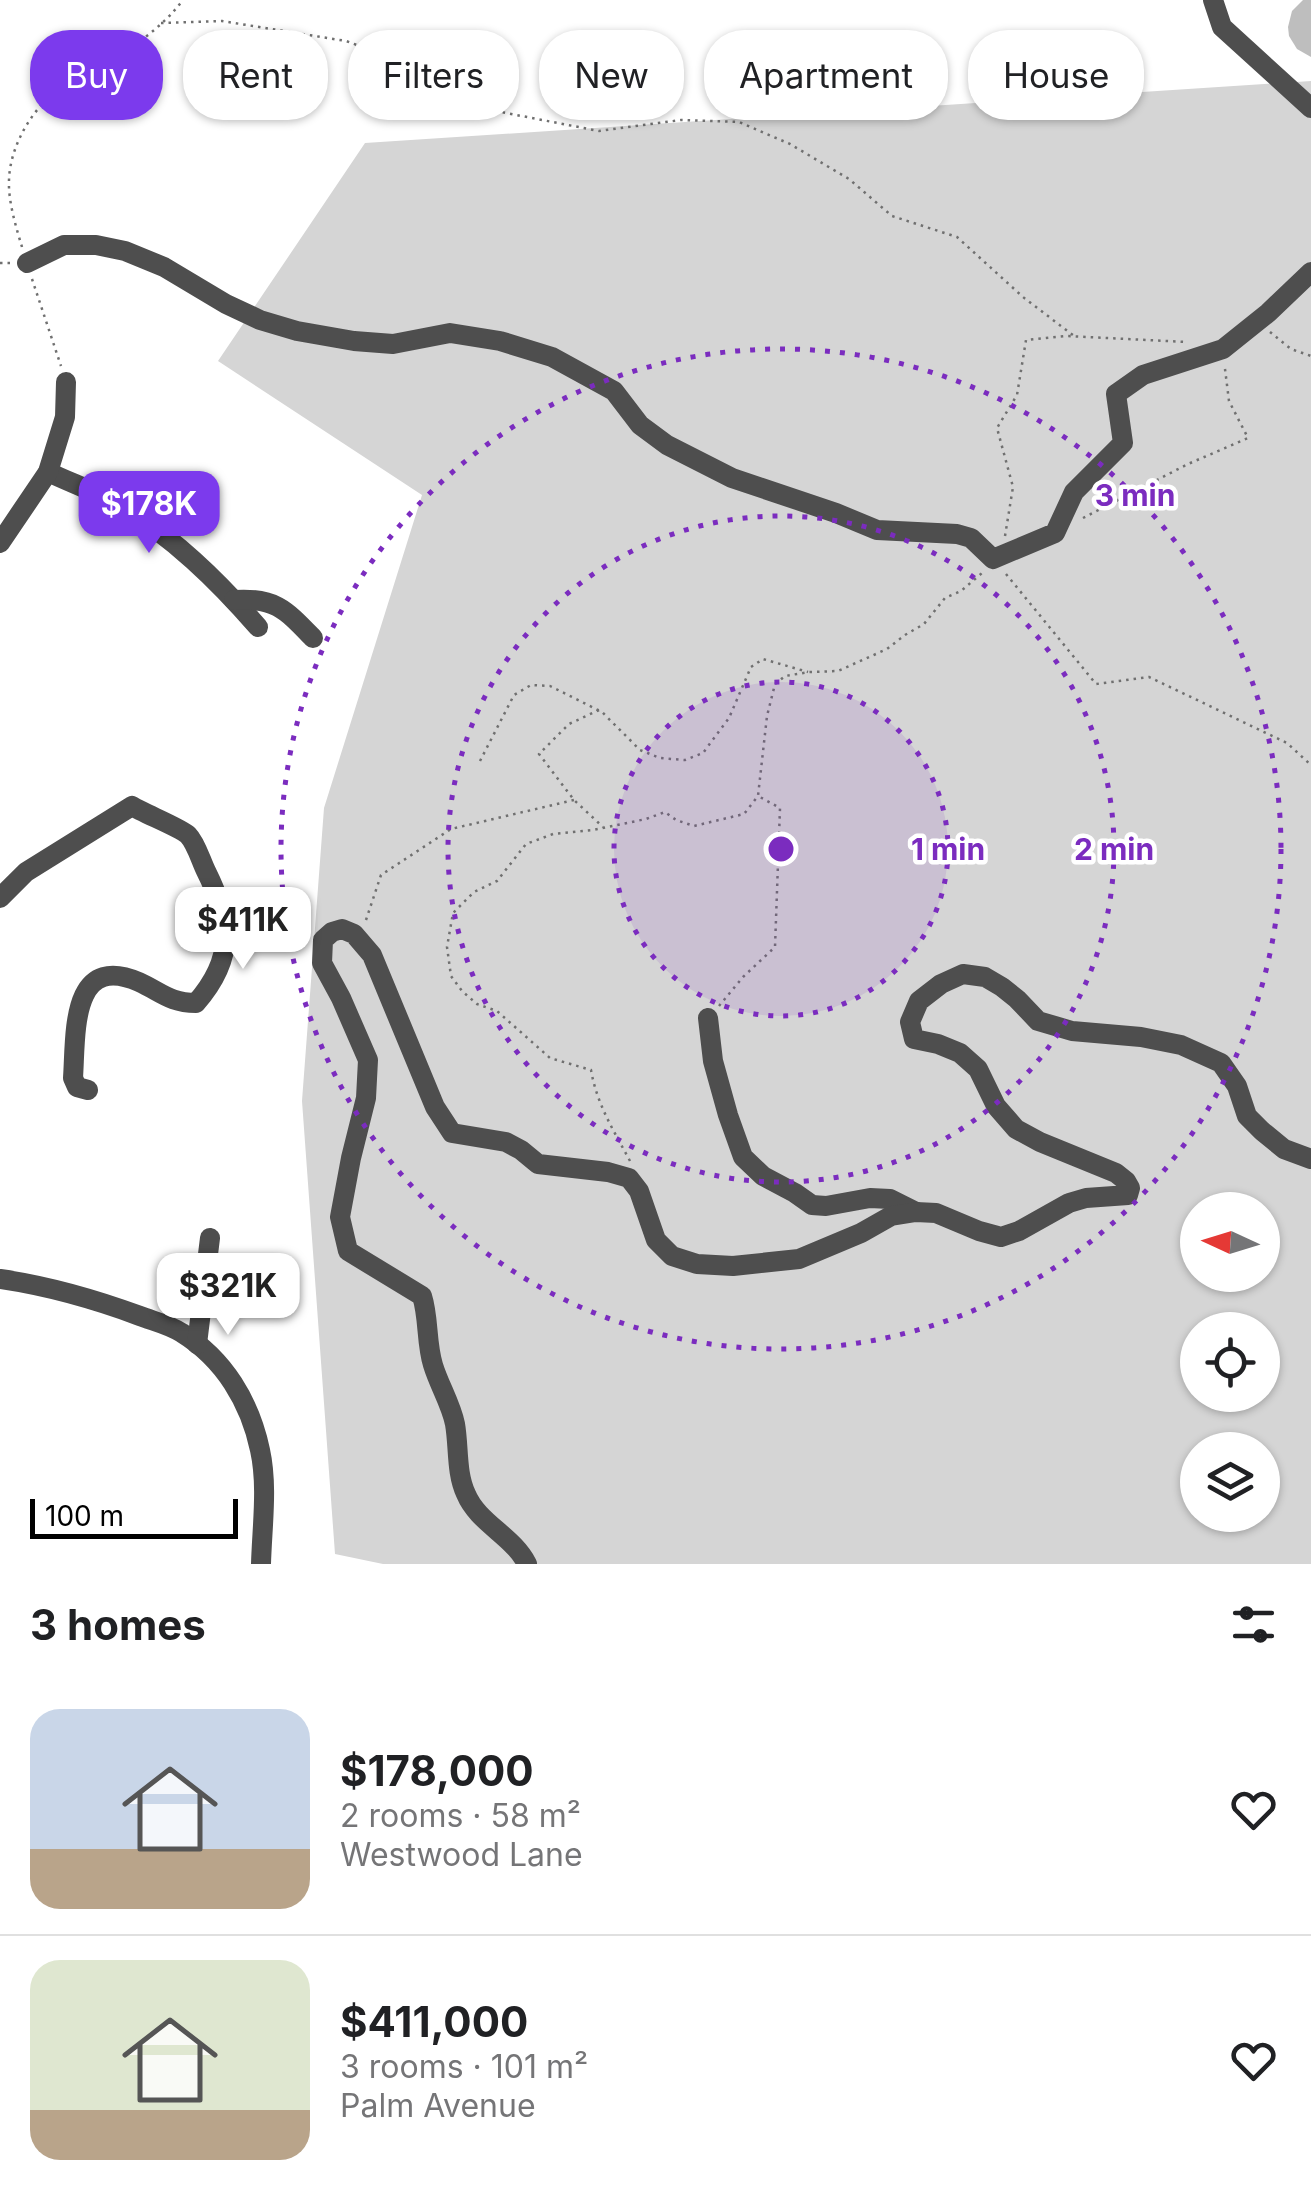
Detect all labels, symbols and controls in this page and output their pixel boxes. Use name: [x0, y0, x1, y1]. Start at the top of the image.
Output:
chip: Buy: [30, 30, 163, 120]
chip: Rent: [183, 30, 328, 120]
chip: Filters: [348, 30, 519, 120]
chip: New: [539, 30, 684, 120]
chip: Apartment: [704, 30, 948, 120]
chip: House: [968, 30, 1144, 120]
pin: $178K: [79, 471, 219, 556]
text: 3 min: [1095, 477, 1175, 513]
text: $178K: [101, 484, 197, 523]
centre of rings: [763, 831, 799, 867]
text: 1 min: [911, 831, 985, 867]
text: 2 min: [1074, 831, 1154, 867]
pin: $411K: [173, 887, 313, 972]
text: $411K: [197, 900, 289, 939]
north arrow: [1180, 1192, 1280, 1292]
map controls: [1180, 1192, 1280, 1532]
pin: $321K: [158, 1253, 298, 1338]
text: $321K: [179, 1266, 277, 1305]
button: locate: [1180, 1312, 1280, 1412]
button: layers: [1180, 1432, 1280, 1532]
scale bar: [30, 1494, 238, 1538]
text: 100 m: [45, 1499, 124, 1533]
icon: filters: [1226, 1597, 1281, 1652]
text: 3 homes: [30, 1599, 206, 1650]
text: $178,000: [340, 1745, 534, 1796]
icon: home: [110, 1749, 230, 1869]
icon: heart: [1226, 1782, 1281, 1837]
text: 2 rooms · 58 m²: [340, 1796, 581, 1835]
text: Westwood Lane: [340, 1835, 583, 1874]
text: $411,000: [340, 1996, 528, 2047]
icon: home: [110, 2000, 230, 2120]
icon: heart: [1226, 2033, 1281, 2088]
text: 3 rooms · 101 m²: [340, 2047, 588, 2086]
text: Palm Avenue: [340, 2086, 536, 2125]

